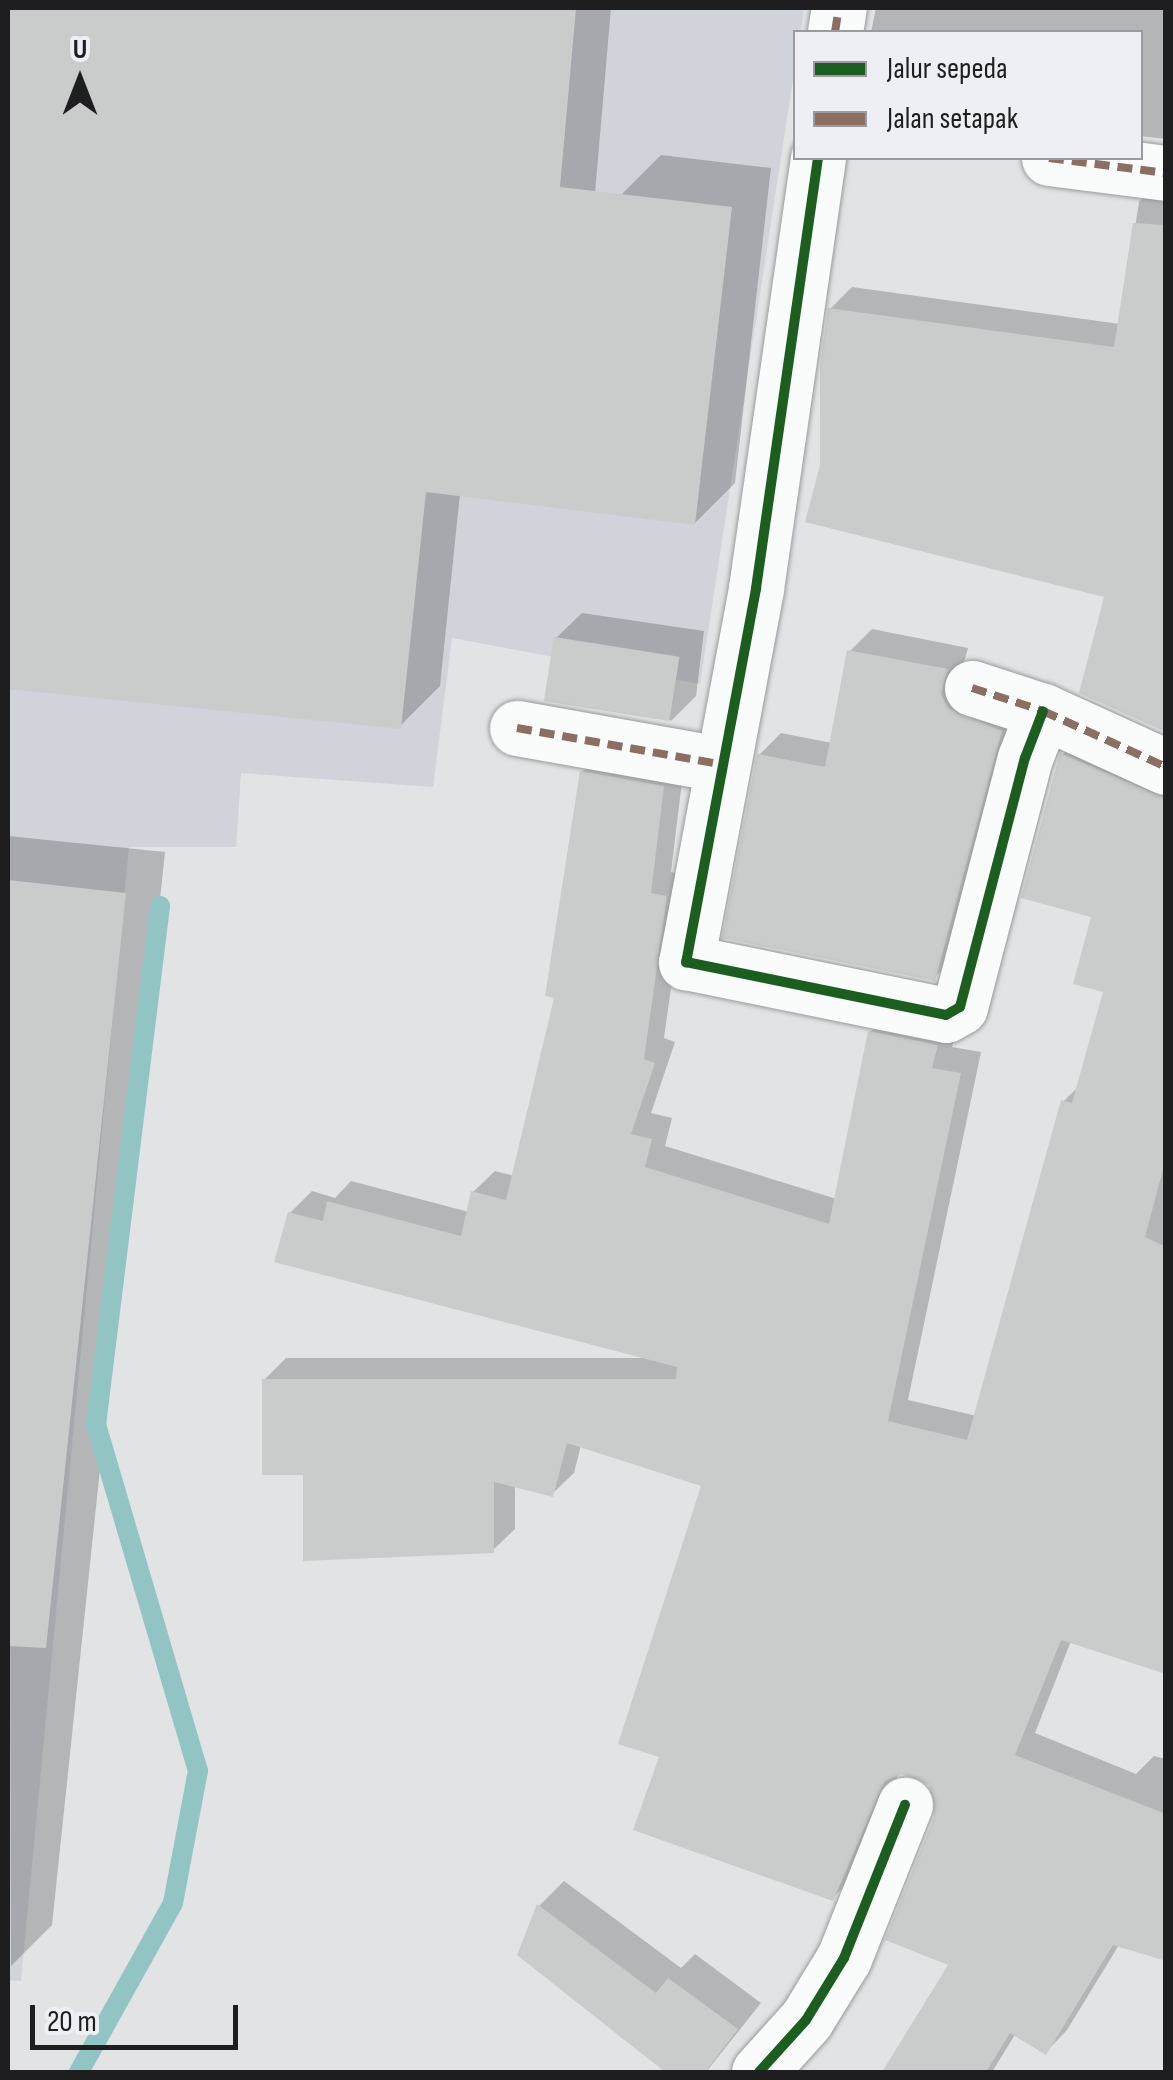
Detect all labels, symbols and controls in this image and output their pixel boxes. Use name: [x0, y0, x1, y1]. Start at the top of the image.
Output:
north arrow: [30, 30, 130, 130]
legend: [793, 30, 1143, 160]
text: U: [73, 33, 87, 66]
text: Jalur sepeda: [887, 51, 1008, 87]
text: Jalan setapak: [887, 101, 1018, 137]
scale bar: [35, 1985, 242, 2047]
text: 20 m: [47, 2004, 97, 2040]

